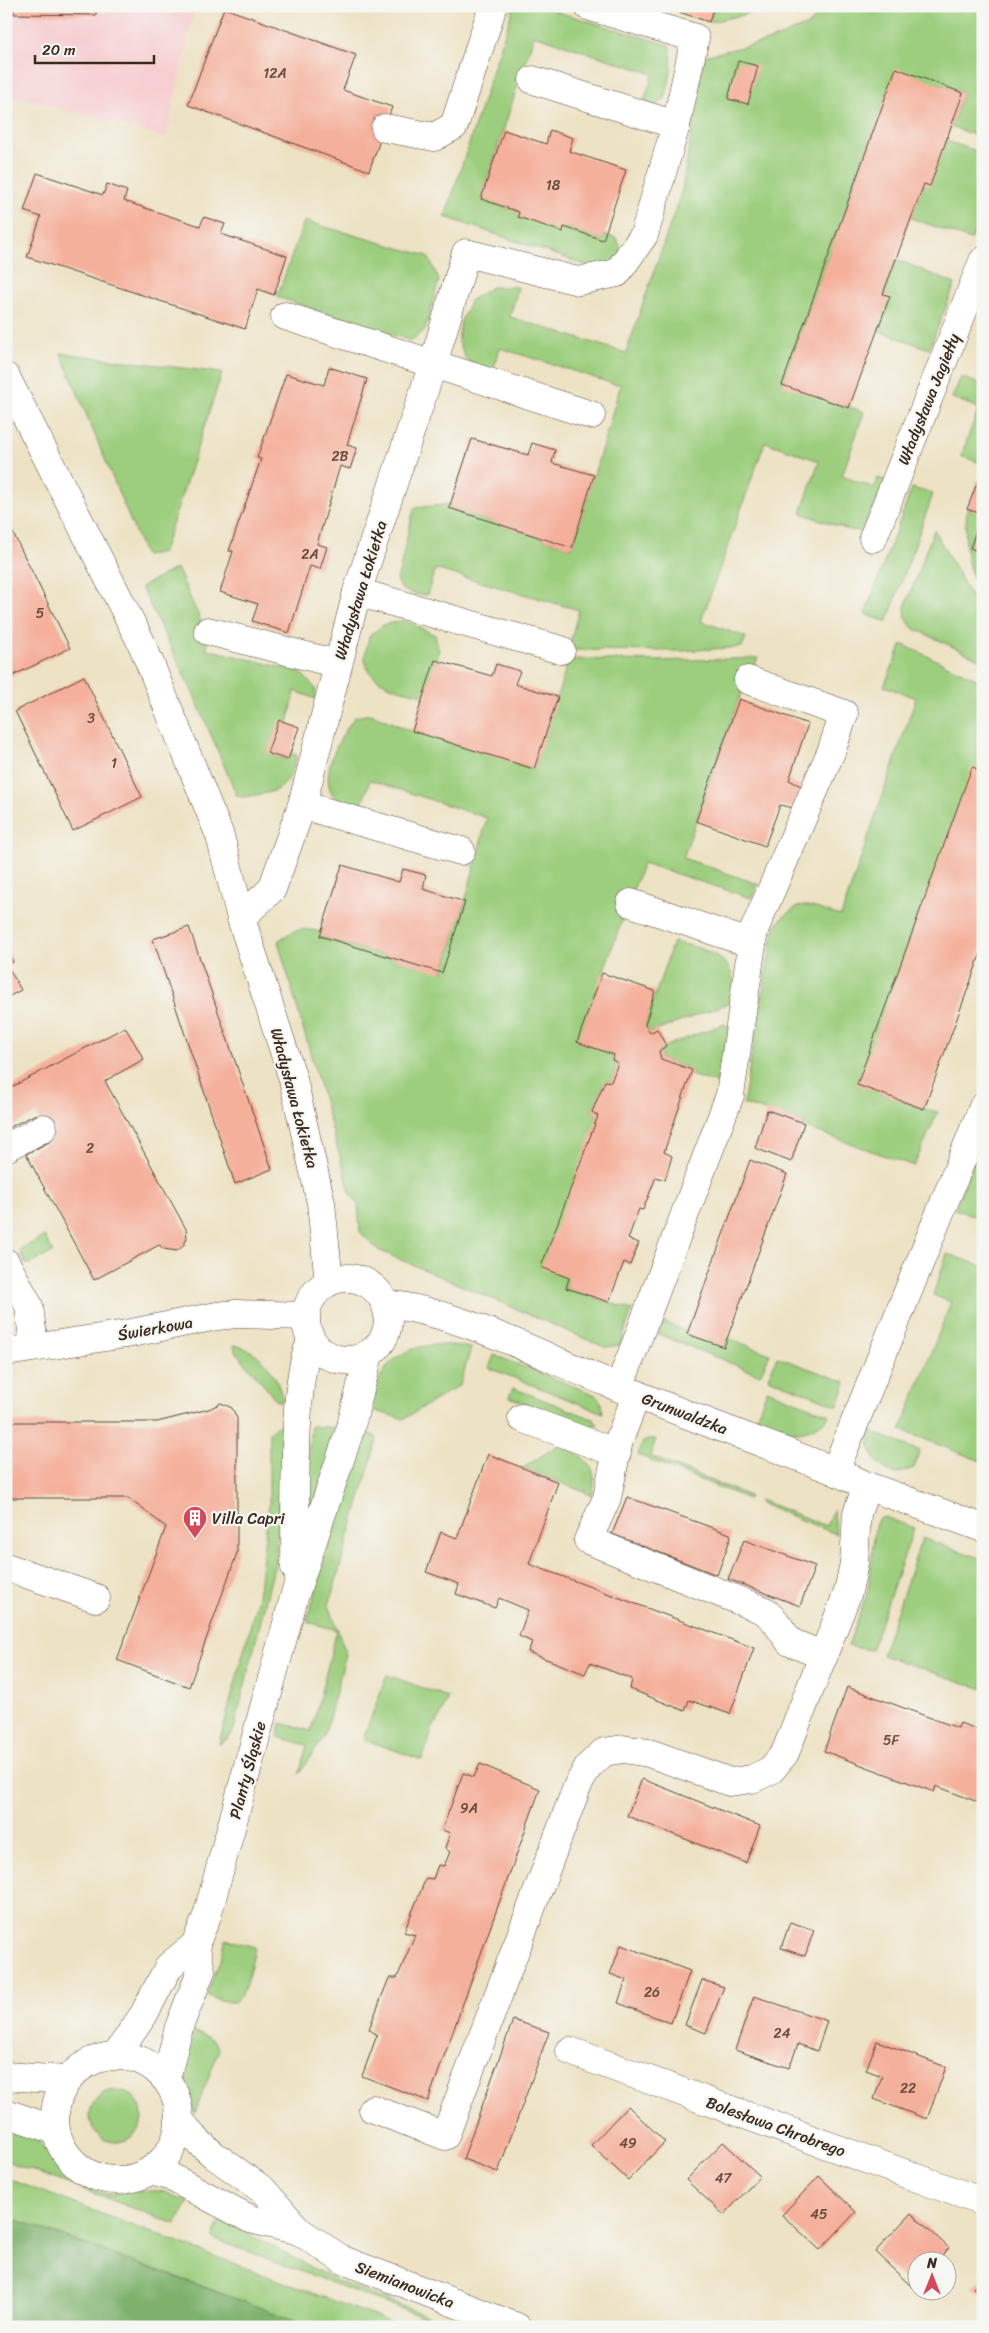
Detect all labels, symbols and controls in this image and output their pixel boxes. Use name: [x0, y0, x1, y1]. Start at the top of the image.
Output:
scale bar: [35, 32, 154, 64]
text: 20 m: [42, 37, 76, 63]
house number: 12A: [263, 61, 287, 86]
house number: 18: [546, 173, 561, 198]
street label: Władysława Jagiełły: [889, 328, 968, 469]
house number: 2B: [332, 444, 349, 469]
street label: Władysława Łokietka: [325, 517, 395, 663]
house number: 2A: [301, 542, 319, 567]
house number: 5: [36, 601, 45, 626]
house number: 3: [87, 706, 95, 731]
house number: 1: [111, 751, 117, 776]
street label: Władysława Łokietka: [262, 1025, 327, 1172]
house number: 2: [86, 1136, 94, 1161]
street label: Świerkowa: [115, 1308, 195, 1349]
street label: Grunwaldzka: [638, 1384, 732, 1443]
place label: Villa Capri: [212, 1504, 285, 1533]
building icon: Villa Capri: [182, 1505, 208, 1539]
street label: Planty Śląskie: [221, 1718, 274, 1822]
house number: 5F: [883, 1728, 900, 1753]
house number: 9A: [460, 1796, 478, 1821]
house number: 26: [644, 1980, 660, 2005]
house number: 24: [774, 2021, 791, 2046]
house number: 22: [900, 2076, 916, 2101]
street label: Bolesława Chrobrego: [702, 2088, 850, 2165]
house number: 49: [619, 2131, 637, 2156]
house number: 47: [715, 2166, 732, 2191]
house number: 45: [810, 2202, 828, 2227]
north arrow: [906, 2250, 956, 2300]
text: N: [926, 2251, 937, 2276]
street label: Siemianowicka: [351, 2252, 459, 2317]

